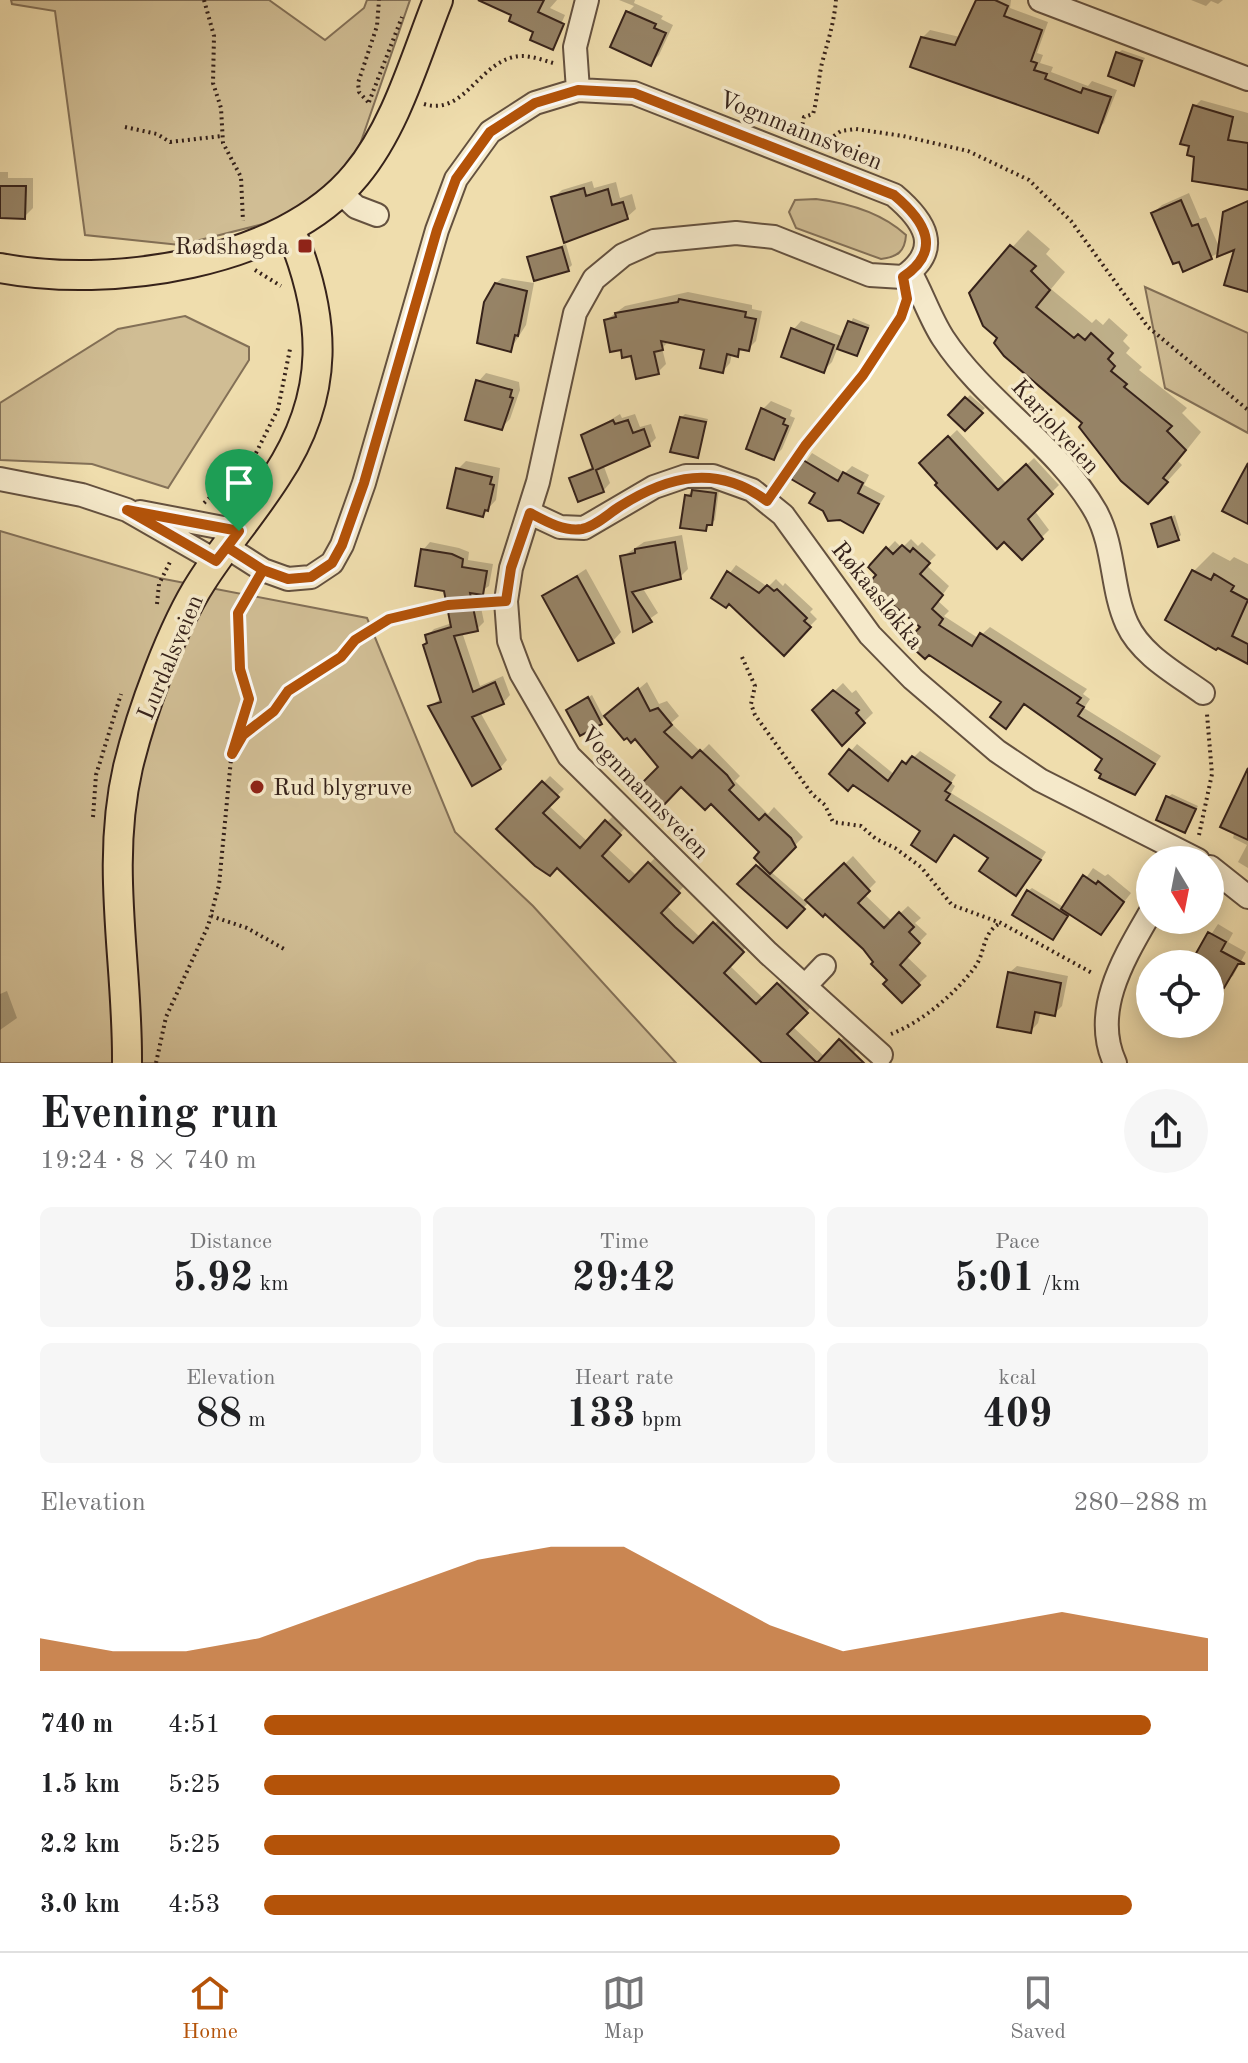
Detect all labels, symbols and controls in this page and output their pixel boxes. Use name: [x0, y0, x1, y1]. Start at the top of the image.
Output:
street label: Vognmannsveien: [715, 88, 886, 176]
place label: Rødshøgda: [175, 236, 289, 260]
marker: Rødshøgda: [296, 237, 314, 255]
street label: Karjolveien: [1006, 375, 1103, 480]
pin: [205, 449, 273, 531]
icon: arrive: [217, 461, 261, 505]
street label: Røkaasløkka: [826, 538, 927, 655]
street label: Lurdalsveien: [135, 592, 209, 724]
street label: Vognmannsveien: [574, 722, 713, 864]
place label: Rud blygruve: [273, 777, 412, 801]
marker: Rud blygruve: [248, 778, 266, 796]
north arrow: [1136, 846, 1224, 934]
map controls: [1136, 846, 1224, 1038]
button: locate: [1136, 950, 1224, 1038]
button: share: [1124, 1089, 1208, 1173]
text: Evening run: [40, 1093, 278, 1137]
text: 19:24 · 8 × 740 m: [40, 1148, 257, 1174]
text: Distance: [189, 1231, 272, 1253]
text: Time: [599, 1231, 649, 1253]
text: Pace: [995, 1231, 1040, 1253]
text: 5.92: [173, 1260, 254, 1300]
text: 29:42: [572, 1260, 676, 1300]
text: 5:01: [954, 1260, 1035, 1300]
text: km: [254, 1273, 289, 1295]
text: /km: [1035, 1273, 1080, 1295]
text: Elevation: [186, 1367, 275, 1389]
text: Heart rate: [575, 1367, 673, 1389]
text: kcal: [998, 1367, 1036, 1389]
text: 88: [196, 1396, 242, 1436]
text: 133: [566, 1396, 636, 1436]
text: 409: [983, 1396, 1052, 1436]
text: m: [242, 1409, 266, 1431]
text: bpm: [636, 1409, 682, 1431]
text: Elevation: [40, 1490, 146, 1516]
text: 280–288 m: [1073, 1490, 1208, 1516]
text: 740 m: [40, 1712, 113, 1738]
text: 4:51: [168, 1712, 221, 1738]
text: 1.5 km: [40, 1772, 120, 1798]
text: 5:25: [168, 1772, 221, 1798]
text: 2.2 km: [40, 1832, 120, 1858]
text: 5:25: [168, 1832, 221, 1858]
text: 3.0 km: [40, 1892, 120, 1918]
text: 4:53: [168, 1892, 221, 1918]
tab: Home: [182, 1971, 238, 2046]
tab: Map: [602, 1971, 646, 2046]
tab: Saved: [1010, 1971, 1066, 2046]

